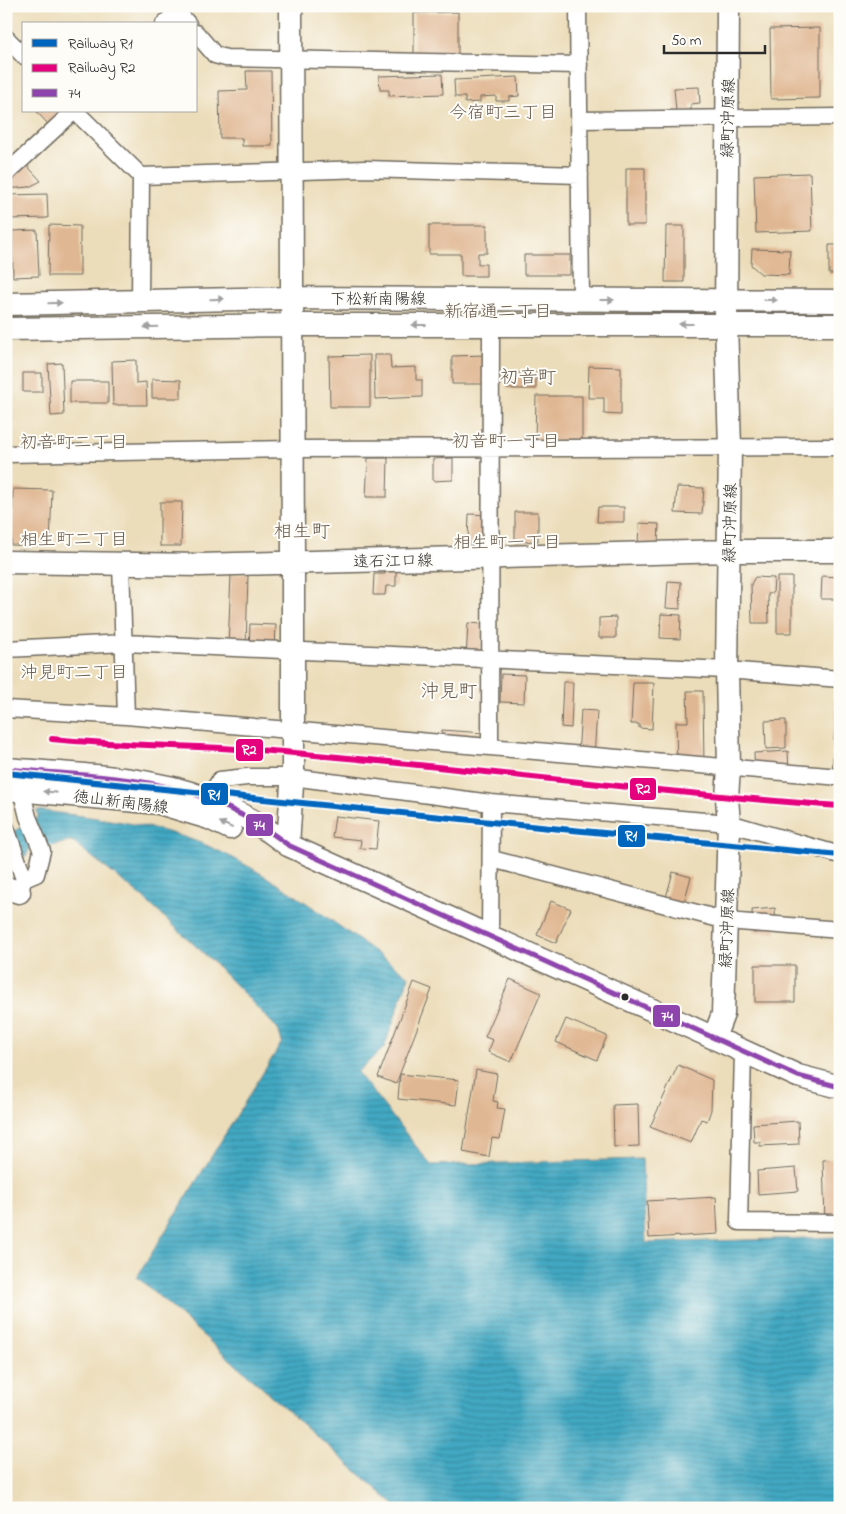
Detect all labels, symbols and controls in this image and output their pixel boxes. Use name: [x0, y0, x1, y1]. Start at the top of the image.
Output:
legend: [22, 22, 198, 112]
scale bar: [664, 22, 765, 54]
text: 50 m: [671, 30, 702, 52]
text: Railway R1: [68, 33, 133, 56]
text: Railway R2: [68, 57, 136, 80]
street label: 緑町沖原線: [716, 78, 742, 158]
text: 74: [68, 83, 80, 105]
district label: 今宿町三丁目: [449, 101, 557, 127]
street label: 下松新南陽線: [330, 288, 426, 312]
one-way arrow: [210, 295, 226, 303]
one-way arrow: [600, 296, 616, 304]
one-way arrow: [762, 296, 778, 304]
one-way arrow: [47, 299, 63, 307]
district label: 新宿通二丁目: [444, 300, 552, 326]
one-way arrow: [678, 320, 694, 328]
one-way arrow: [410, 321, 426, 329]
one-way arrow: [143, 323, 159, 331]
district label: 初音町: [499, 365, 557, 392]
district label: 初音町一丁目: [452, 430, 560, 456]
district label: 初音町二丁目: [20, 431, 128, 457]
street label: 緑町沖原線: [718, 483, 744, 563]
district label: 相生町: [273, 519, 331, 546]
district label: 相生町二丁目: [20, 528, 128, 554]
district label: 相生町一丁目: [453, 531, 561, 557]
street label: 遠石江口線: [353, 549, 433, 575]
district label: 沖見町二丁目: [20, 661, 128, 687]
district label: 沖見町: [420, 679, 478, 706]
line badge: R2: [235, 738, 264, 762]
text: R2: [241, 740, 256, 761]
line badge: R2: [629, 777, 657, 801]
text: R2: [635, 779, 650, 800]
line badge: R1: [200, 782, 229, 806]
street label: 徳山新南陽線: [72, 785, 170, 821]
text: R1: [207, 785, 221, 806]
one-way arrow: [42, 788, 58, 796]
line badge: 74: [245, 813, 274, 837]
text: 74: [253, 816, 265, 837]
one-way arrow: [219, 821, 233, 829]
line badge: R1: [617, 824, 646, 848]
text: R1: [624, 826, 638, 847]
street label: 緑町沖原線: [715, 888, 741, 968]
unlabelled marker: [620, 992, 630, 1002]
line badge: 74: [652, 1004, 681, 1028]
text: 74: [661, 1007, 673, 1028]

